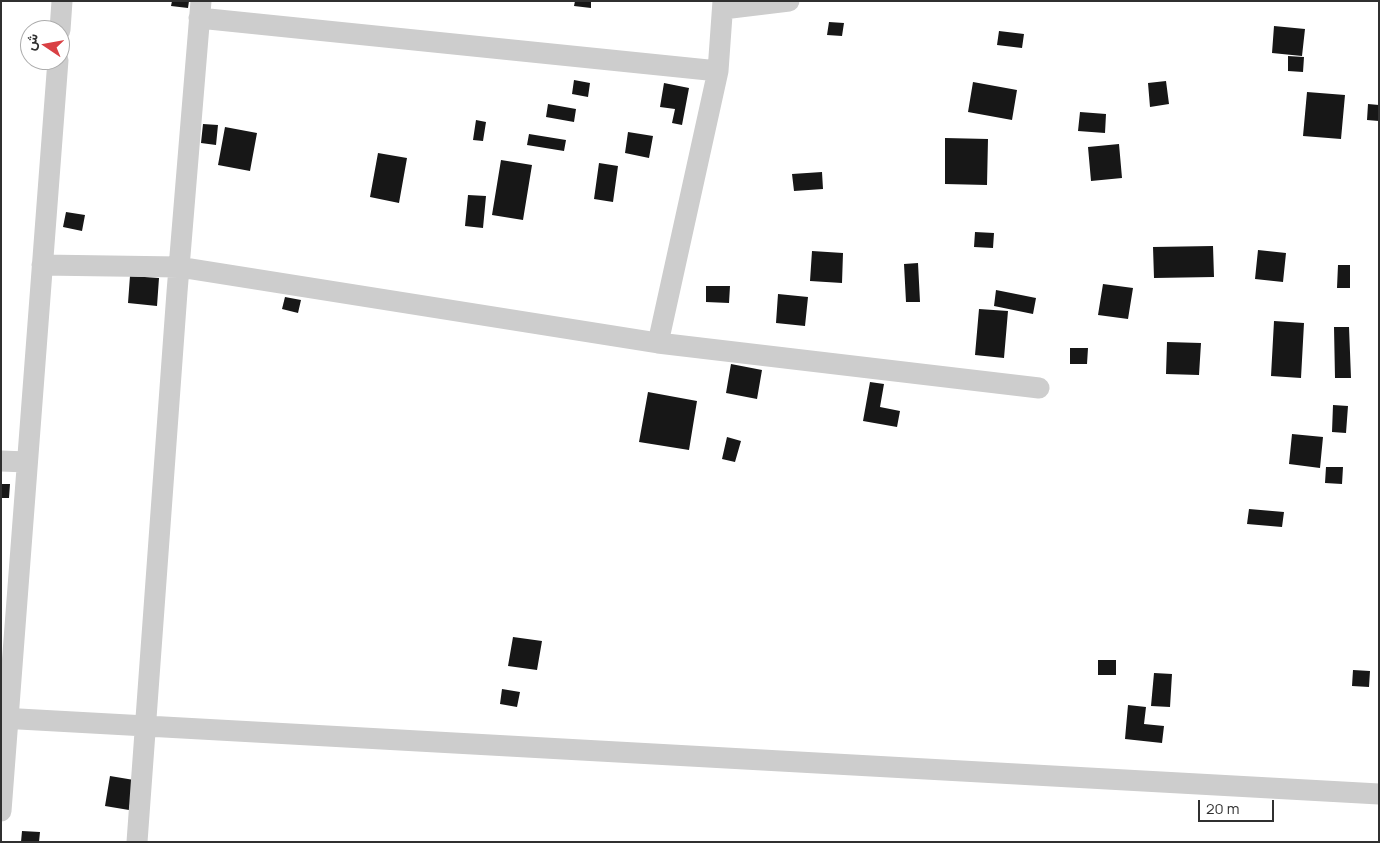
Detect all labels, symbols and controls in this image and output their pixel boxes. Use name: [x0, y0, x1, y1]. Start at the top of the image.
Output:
north arrow: [20, 20, 70, 70]
text: ش: [20, 32, 42, 52]
scale bar: [1200, 790, 1276, 822]
text: 20 m: [1206, 798, 1239, 819]

